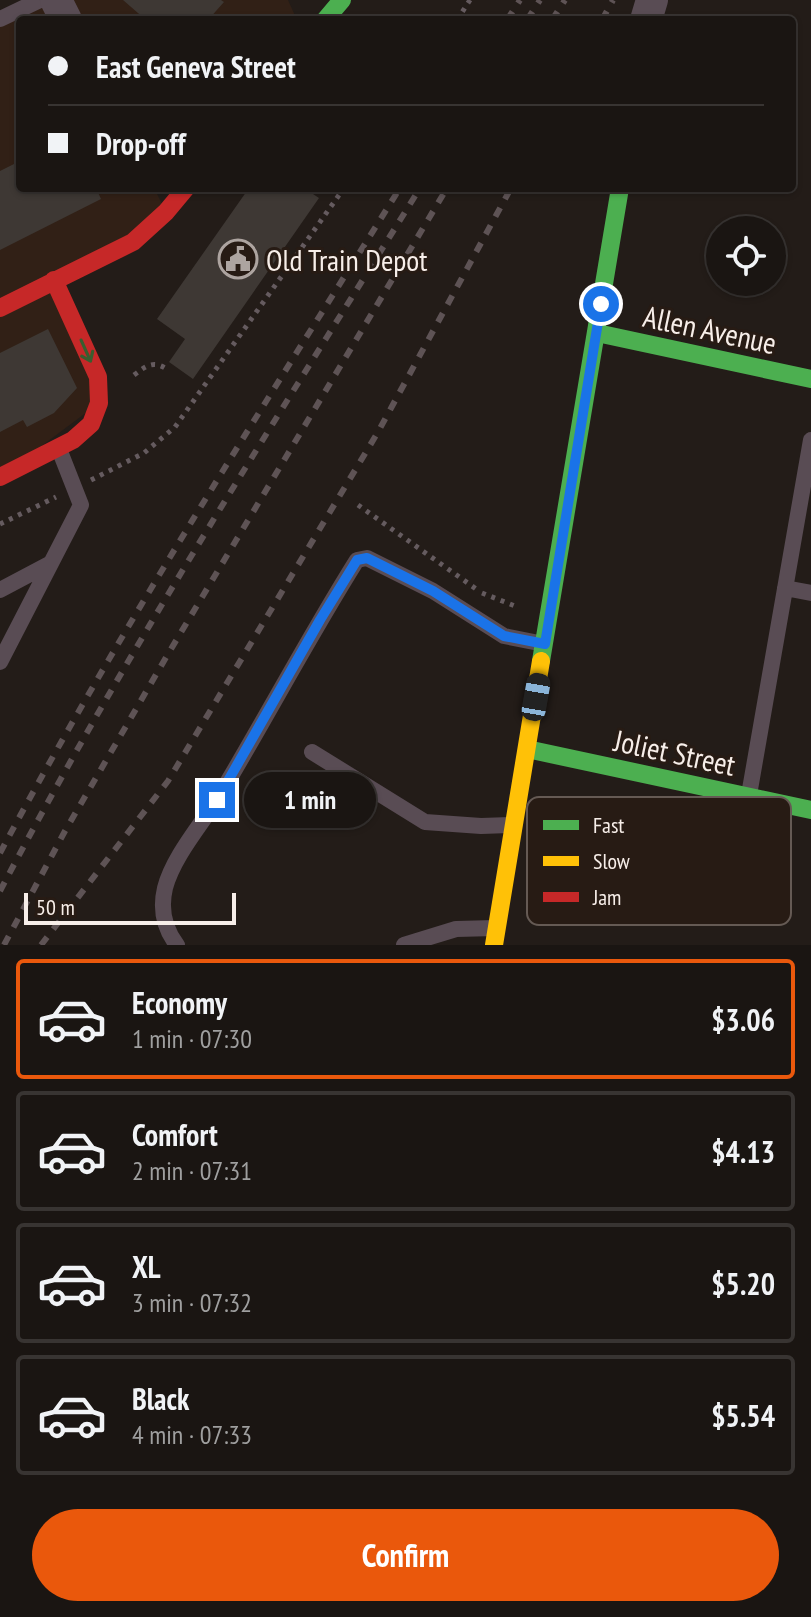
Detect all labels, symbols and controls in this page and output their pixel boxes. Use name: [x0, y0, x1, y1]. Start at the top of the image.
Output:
text: East Geneva Street: [96, 47, 296, 86]
text: Drop-off: [96, 124, 186, 163]
map controls: [706, 216, 786, 296]
button: locate: [706, 216, 786, 296]
public building icon: Old Train Depot: [217, 238, 259, 280]
place label: Old Train Depot: [266, 240, 428, 279]
route start: [583, 286, 619, 322]
street label: Allen Avenue: [640, 296, 780, 362]
one-way arrow: [80, 338, 95, 362]
car: [520, 671, 552, 723]
street label: Joliet Street: [610, 720, 740, 784]
callout: 1 min: [245, 772, 377, 828]
route end: [199, 782, 235, 818]
text: 1 min: [284, 783, 336, 816]
legend: [527, 797, 791, 925]
text: Fast: [593, 811, 624, 839]
text: Slow: [593, 847, 630, 875]
text: Jam: [592, 883, 621, 911]
scale bar: [24, 889, 236, 925]
text: 50 m: [36, 893, 75, 921]
icon: car: [36, 983, 108, 1055]
text: Economy: [132, 983, 227, 1022]
text: $3.06: [711, 1000, 775, 1039]
text: 1 min · 07:30: [132, 1022, 252, 1055]
icon: car: [36, 1115, 108, 1187]
text: Comfort: [132, 1115, 218, 1154]
text: $4.13: [711, 1132, 775, 1171]
text: 2 min · 07:31: [132, 1154, 252, 1187]
icon: car: [36, 1247, 108, 1319]
text: XL: [132, 1247, 161, 1286]
text: $5.20: [711, 1264, 775, 1303]
text: 3 min · 07:32: [132, 1286, 252, 1319]
icon: car: [36, 1379, 108, 1451]
text: Black: [132, 1379, 189, 1418]
text: $5.54: [711, 1396, 775, 1435]
text: 4 min · 07:33: [132, 1418, 252, 1451]
button: Confirm: [32, 1509, 779, 1601]

